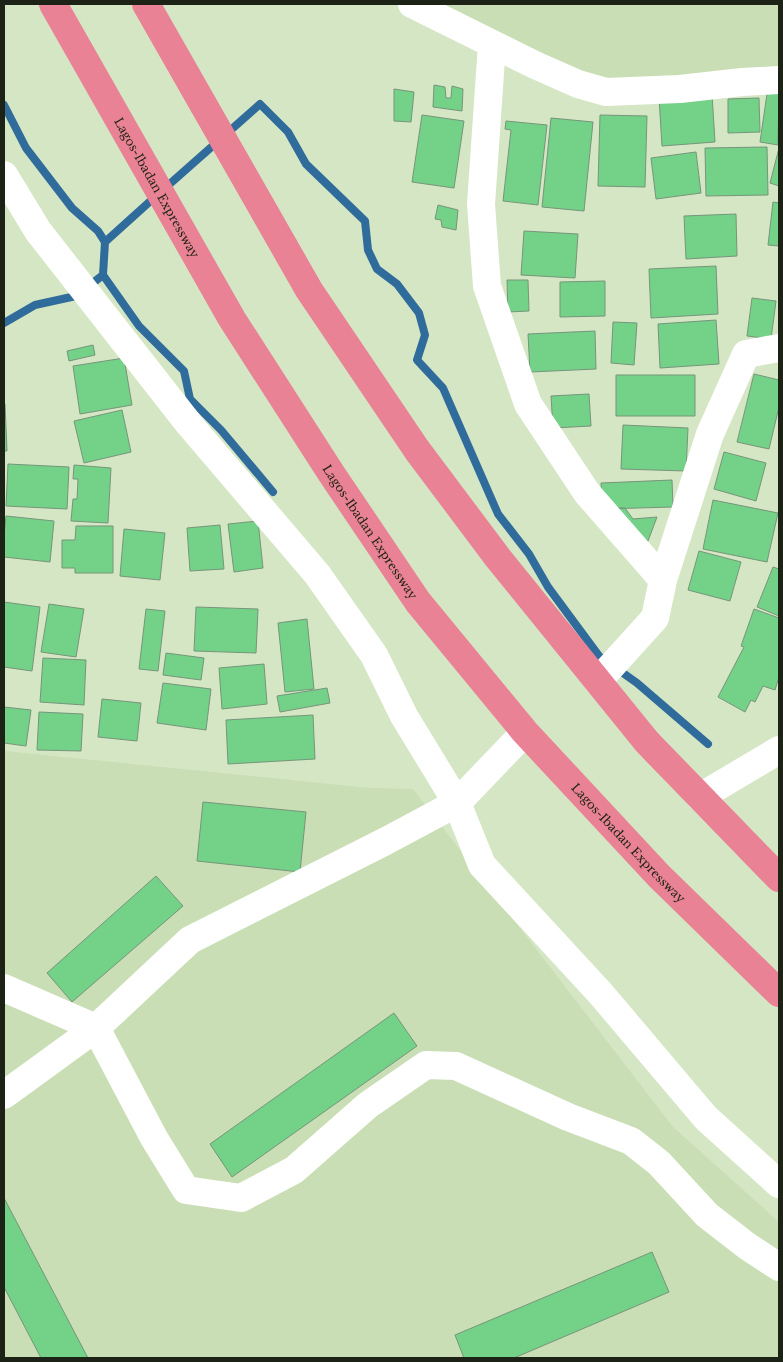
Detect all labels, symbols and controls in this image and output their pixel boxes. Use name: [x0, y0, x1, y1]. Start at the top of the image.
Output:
street label: Lagos-Ibadan Expressway: [111, 115, 203, 261]
street label: Lagos-Ibadan Expressway: [320, 461, 421, 602]
street label: Lagos-Ibadan Expressway: [569, 780, 689, 906]

